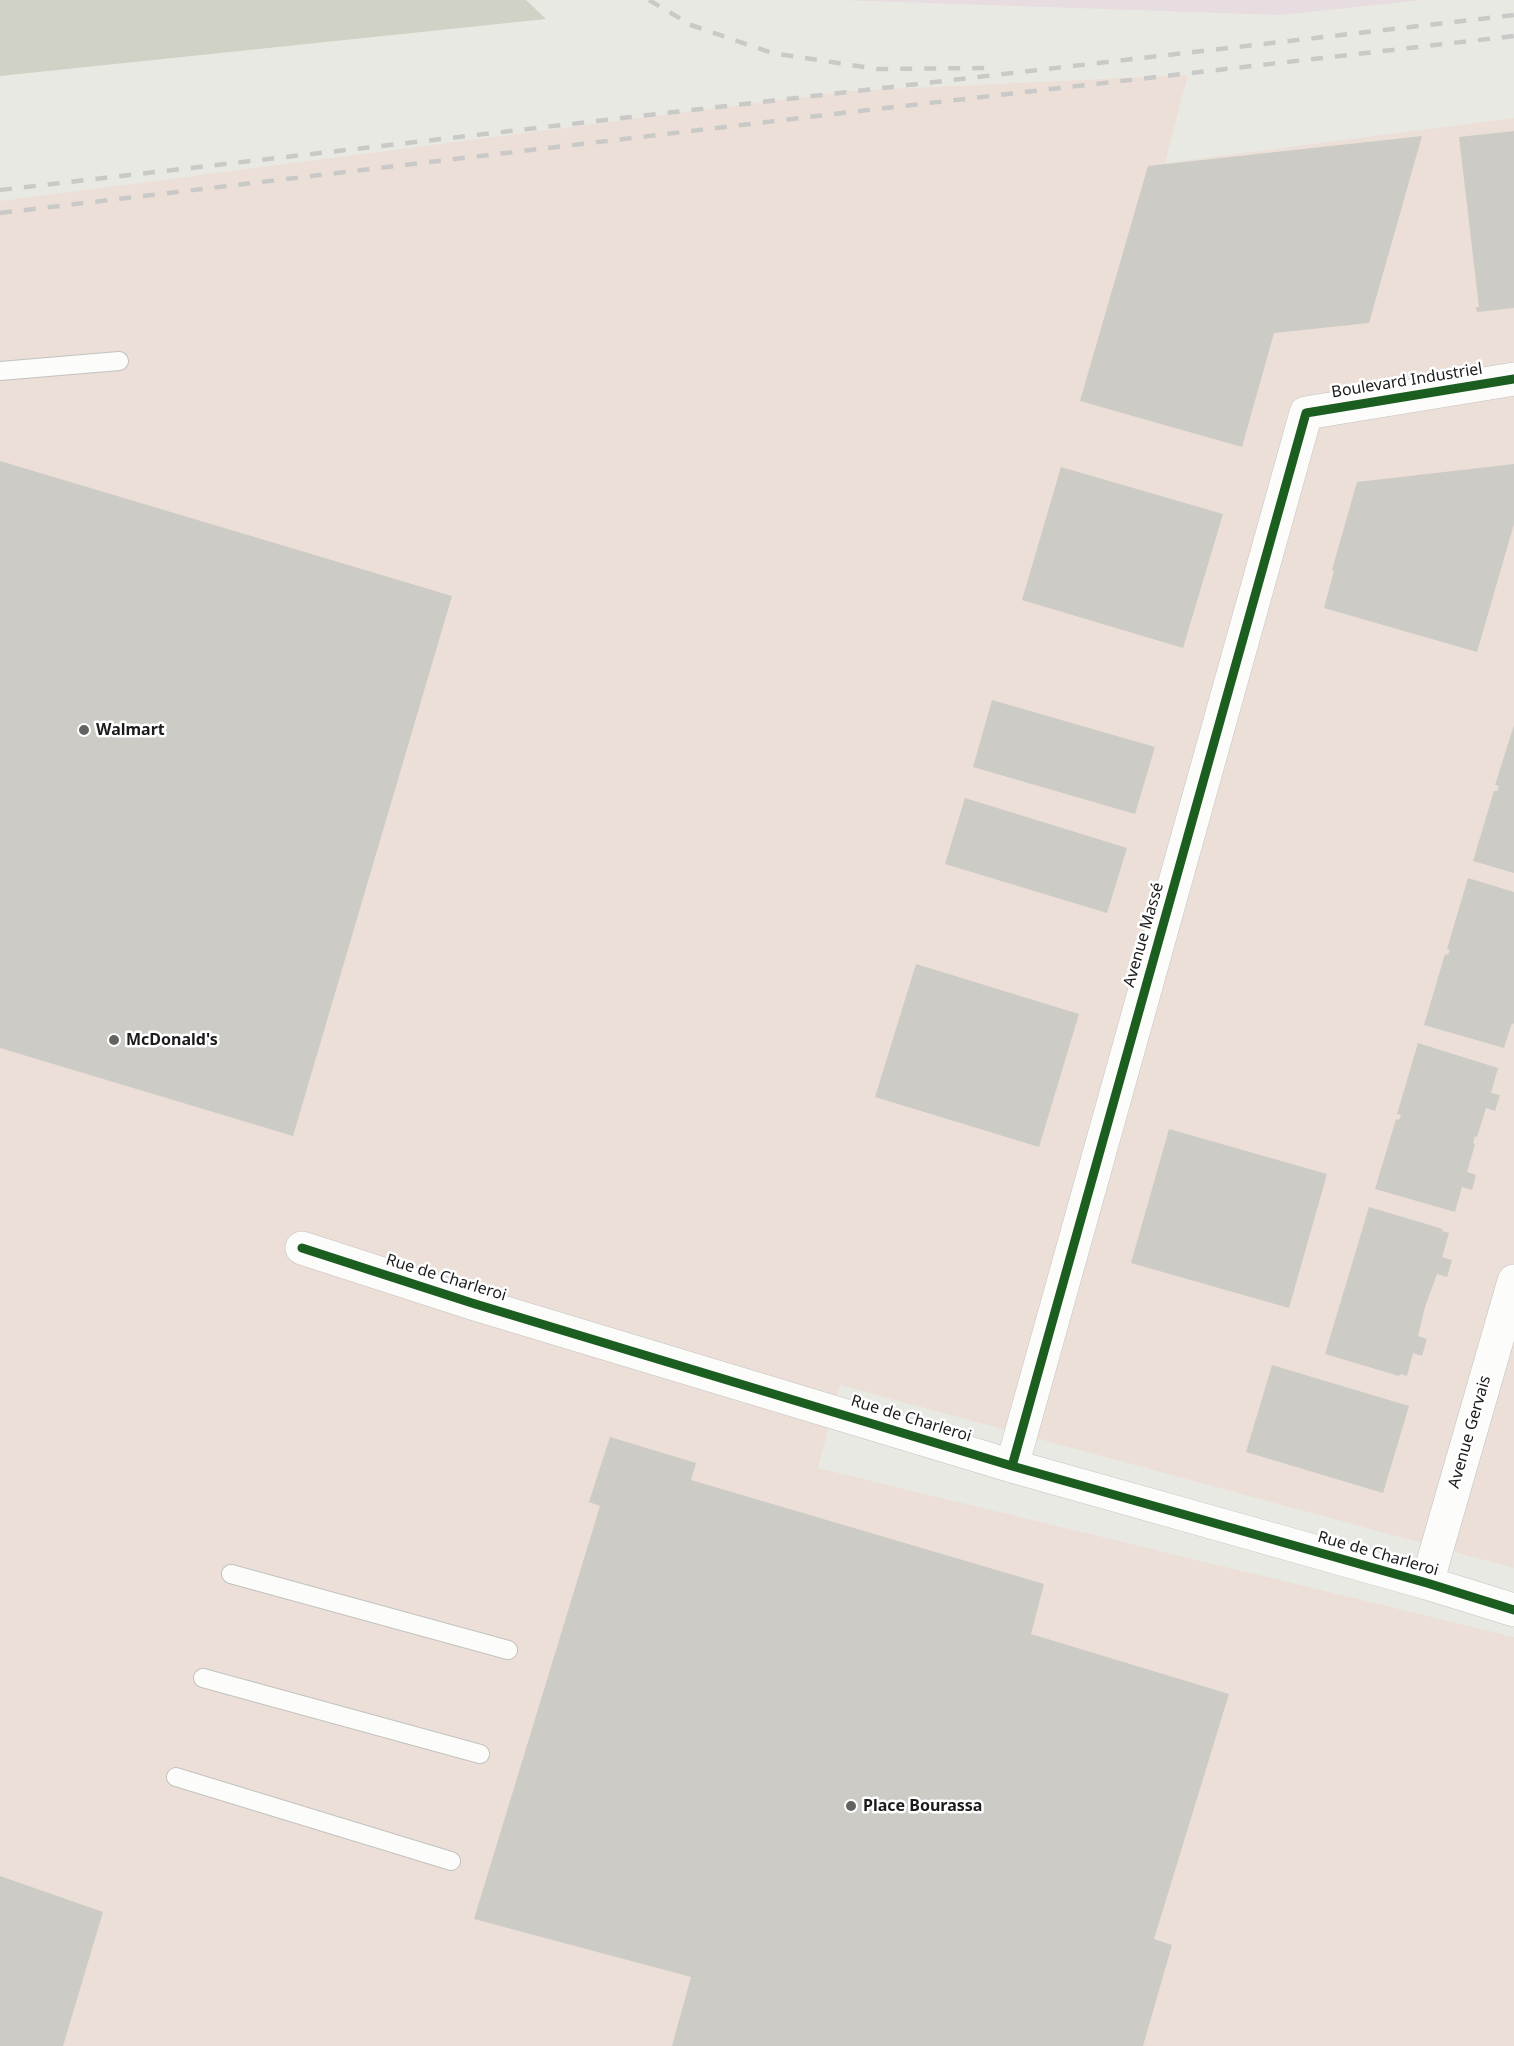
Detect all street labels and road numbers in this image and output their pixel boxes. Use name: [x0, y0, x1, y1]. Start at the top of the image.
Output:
street label: Boulevard Industriel: [1330, 360, 1484, 402]
street label: Avenue Massé: [1120, 880, 1168, 990]
street label: Rue de Charleroi: [383, 1251, 509, 1305]
street label: Avenue Gervais: [1445, 1373, 1495, 1491]
street label: Rue de Charleroi: [848, 1392, 974, 1446]
street label: Rue de Charleroi: [1315, 1528, 1441, 1580]

